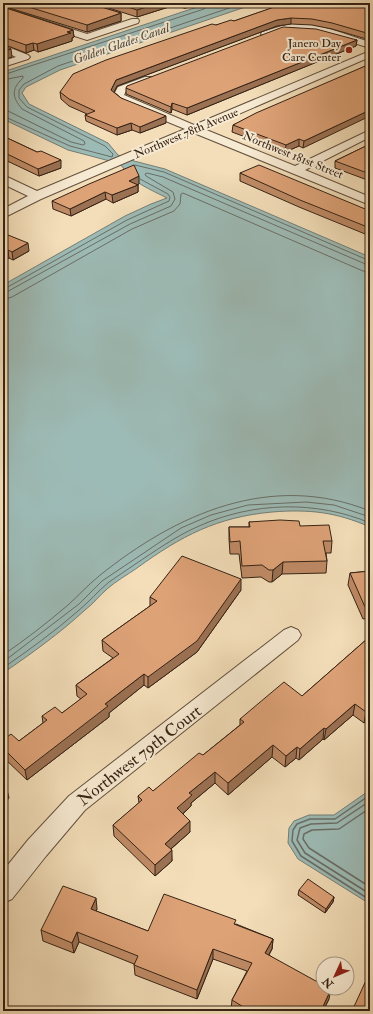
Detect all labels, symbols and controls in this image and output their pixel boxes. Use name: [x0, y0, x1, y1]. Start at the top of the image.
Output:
water label: Golden Glades Canal: [71, 20, 172, 68]
place label: Janero Day Care Center: [282, 36, 342, 65]
marker: Janero Day Care Center: [344, 45, 354, 55]
street label: Northwest 78th Avenue: [132, 105, 241, 162]
street label: Northwest 181st Street: [240, 128, 345, 183]
street label: Northwest 79th Court: [73, 700, 206, 810]
north arrow: [315, 956, 355, 996]
text: N: [319, 974, 337, 991]

